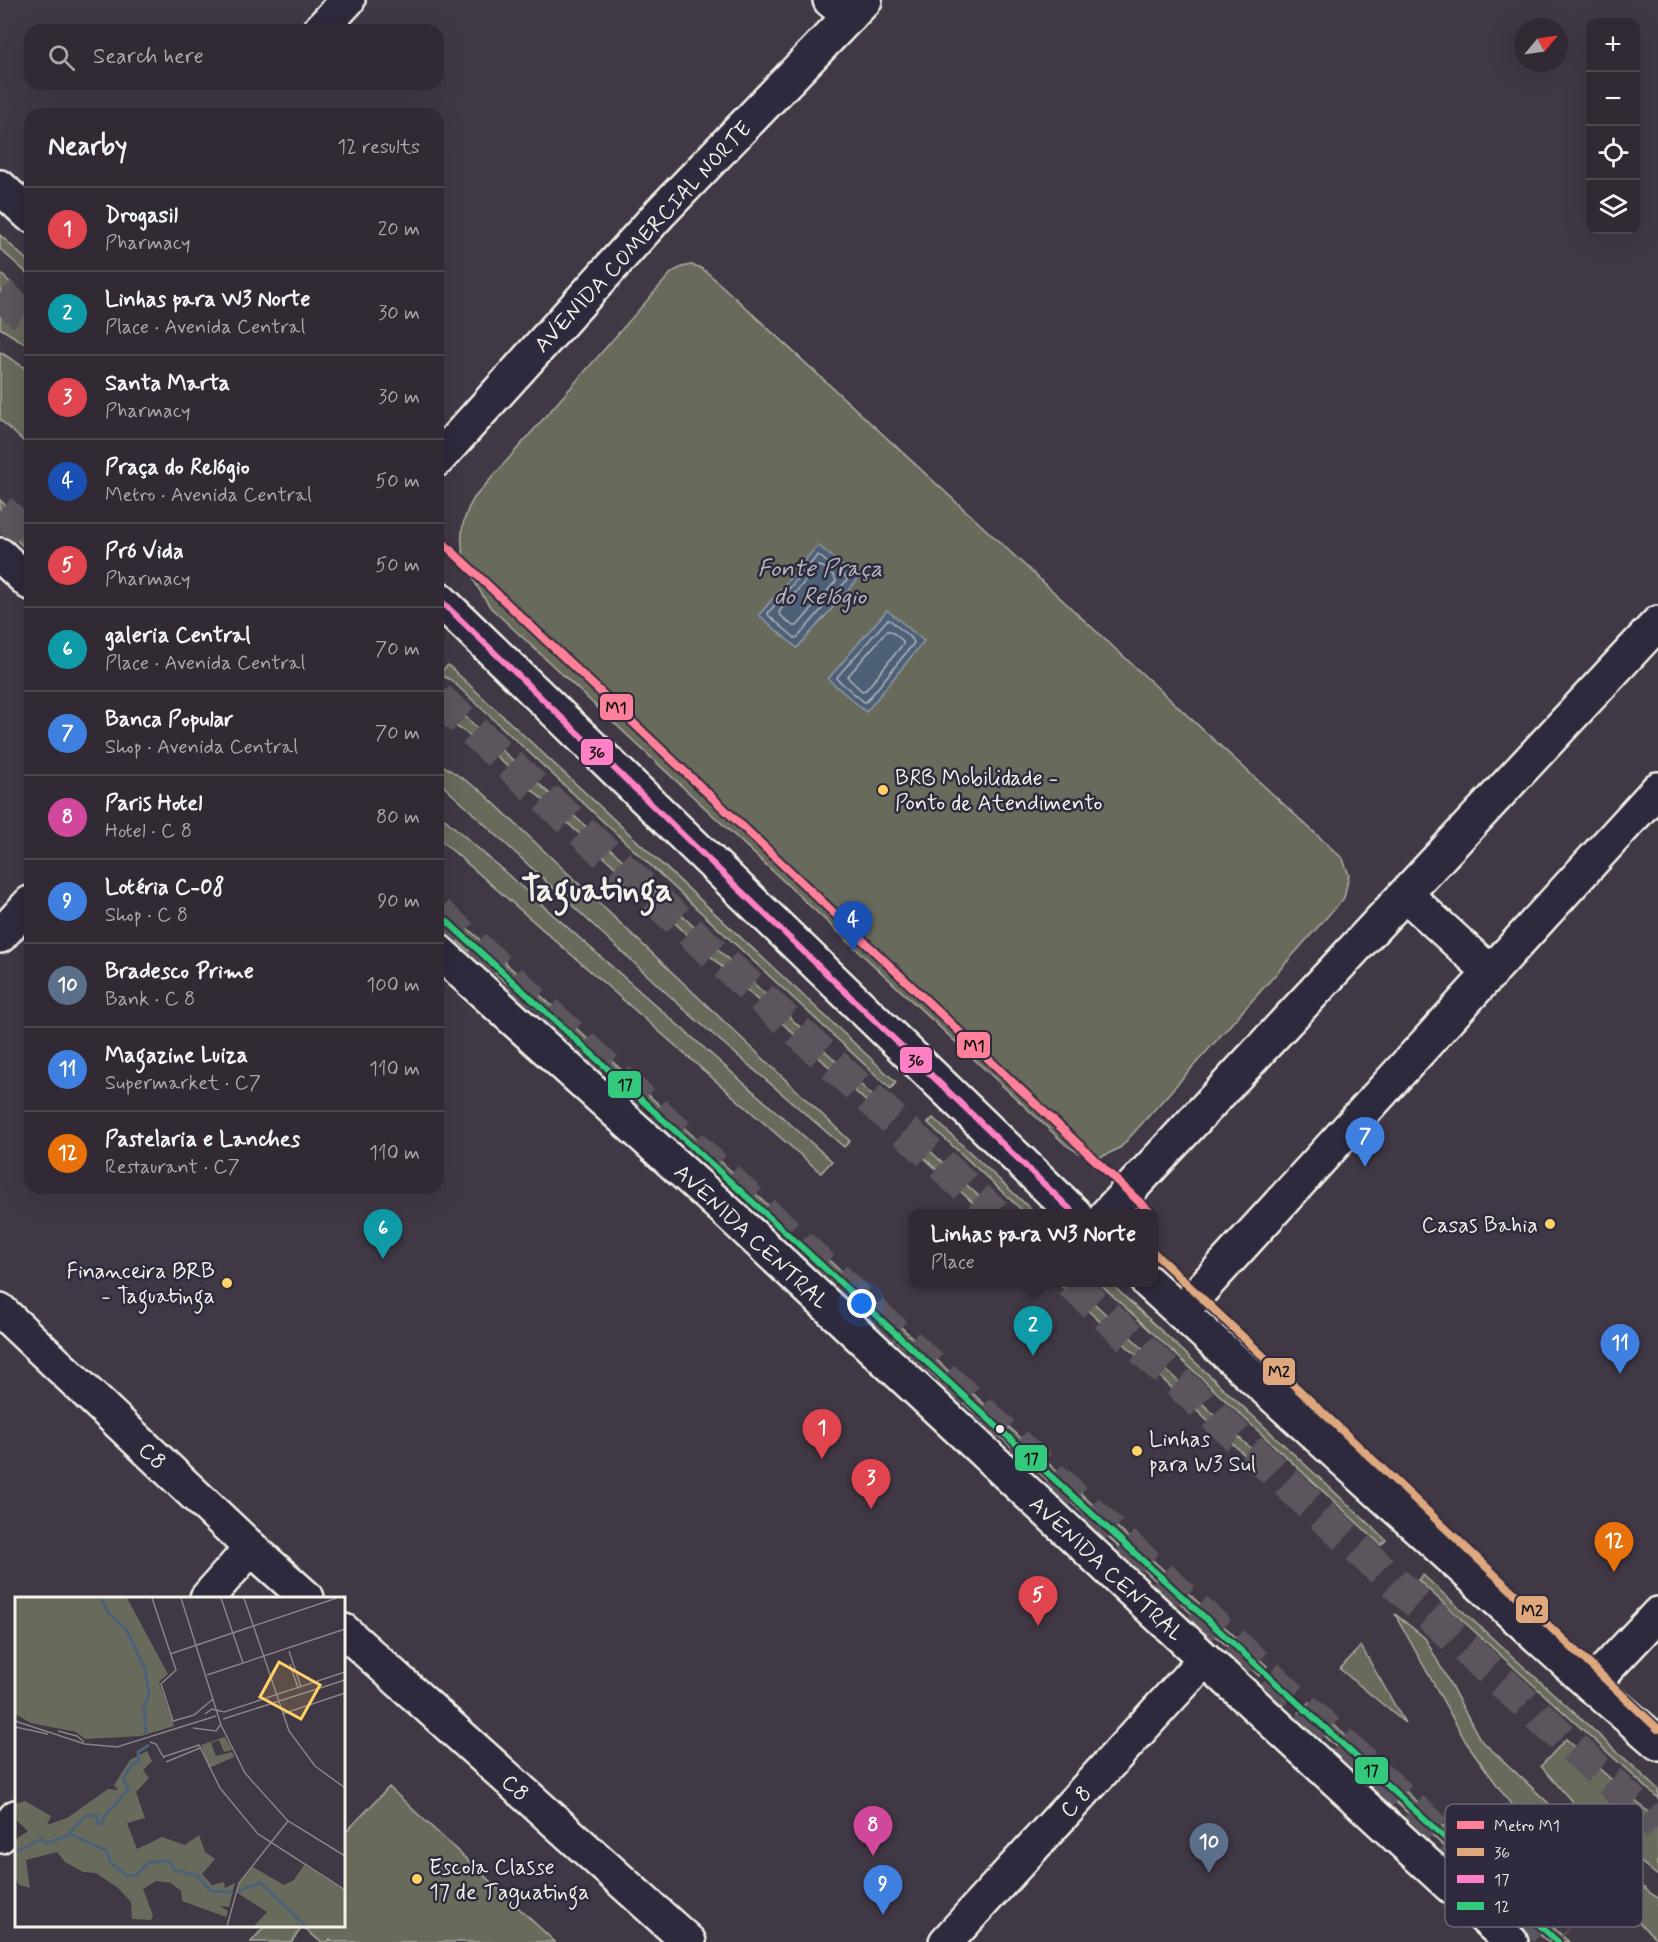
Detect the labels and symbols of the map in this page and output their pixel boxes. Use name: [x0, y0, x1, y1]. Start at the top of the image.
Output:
north arrow: [1514, 18, 1568, 72]
street label: AVENIDA COMERCIAL NORTE: [529, 115, 758, 359]
water label: Fonte Praça do Relógio: [758, 554, 882, 613]
line badge: M1: [599, 693, 634, 721]
text: M1: [605, 698, 627, 719]
line badge: 36: [580, 738, 614, 766]
text: 36: [589, 743, 605, 764]
place label: BRB Mobilidade - Ponto de Atendimento: [895, 765, 1103, 818]
marker: BRB Mobilidade - Ponto de Atendimento: [876, 783, 890, 797]
district label: Taguatinga: [521, 868, 673, 917]
pin: 4: [834, 902, 872, 951]
line badge: M1: [956, 1031, 991, 1059]
text: M1: [963, 1036, 985, 1057]
line badge: 36: [899, 1046, 933, 1074]
text: 36: [908, 1051, 924, 1072]
line badge: 17: [607, 1070, 642, 1099]
text: 17: [617, 1075, 633, 1096]
pin: 7: [1346, 1118, 1384, 1167]
street label: AVENIDA CENTRAL: [667, 1159, 834, 1316]
pin: 6: [364, 1210, 403, 1259]
place label: Casas Bahia: [1422, 1212, 1538, 1240]
marker: Casas Bahia: [1543, 1217, 1557, 1231]
place label: Financeira BRB - Taguatinga: [66, 1258, 215, 1314]
marker: Financeira BRB - Taguatinga: [220, 1276, 234, 1290]
your location: [847, 1289, 876, 1318]
pin: 2: [1014, 1306, 1052, 1356]
pin: 11: [1600, 1324, 1640, 1374]
line badge: M2: [1262, 1357, 1296, 1386]
text: M2: [1268, 1362, 1290, 1383]
pin: 1: [802, 1410, 842, 1459]
unlabelled marker: [994, 1423, 1006, 1435]
place label: Linhas para W3 Sul: [1149, 1426, 1256, 1479]
street label: C8: [132, 1437, 171, 1476]
line badge: 17: [1014, 1444, 1048, 1472]
marker: Linhas para W3 Sul: [1130, 1444, 1144, 1458]
text: 17: [1023, 1449, 1039, 1470]
pin: 3: [852, 1460, 890, 1509]
street label: AVENIDA CENTRAL: [1022, 1491, 1189, 1648]
pin: 12: [1594, 1522, 1634, 1572]
pin: 5: [1018, 1576, 1058, 1626]
line badge: M2: [1515, 1595, 1549, 1624]
inset map: [15, 1597, 345, 1927]
text: M2: [1521, 1601, 1543, 1622]
line badge: 17: [1354, 1756, 1389, 1785]
text: 17: [1363, 1761, 1379, 1782]
street label: C8: [495, 1769, 534, 1808]
street label: C 8: [1055, 1780, 1098, 1824]
legend: [1445, 1804, 1643, 1927]
pin: 8: [854, 1806, 892, 1856]
text: Metro M1: [1494, 1816, 1560, 1837]
pin: 10: [1190, 1824, 1228, 1873]
text: 36: [1494, 1843, 1510, 1864]
place label: Escola Classe 17 de Taguatinga: [429, 1854, 590, 1910]
pin: 9: [864, 1866, 902, 1915]
text: 17: [1494, 1870, 1509, 1891]
marker: Escola Classe 17 de Taguatinga: [410, 1872, 424, 1886]
text: 12: [1494, 1897, 1510, 1918]

